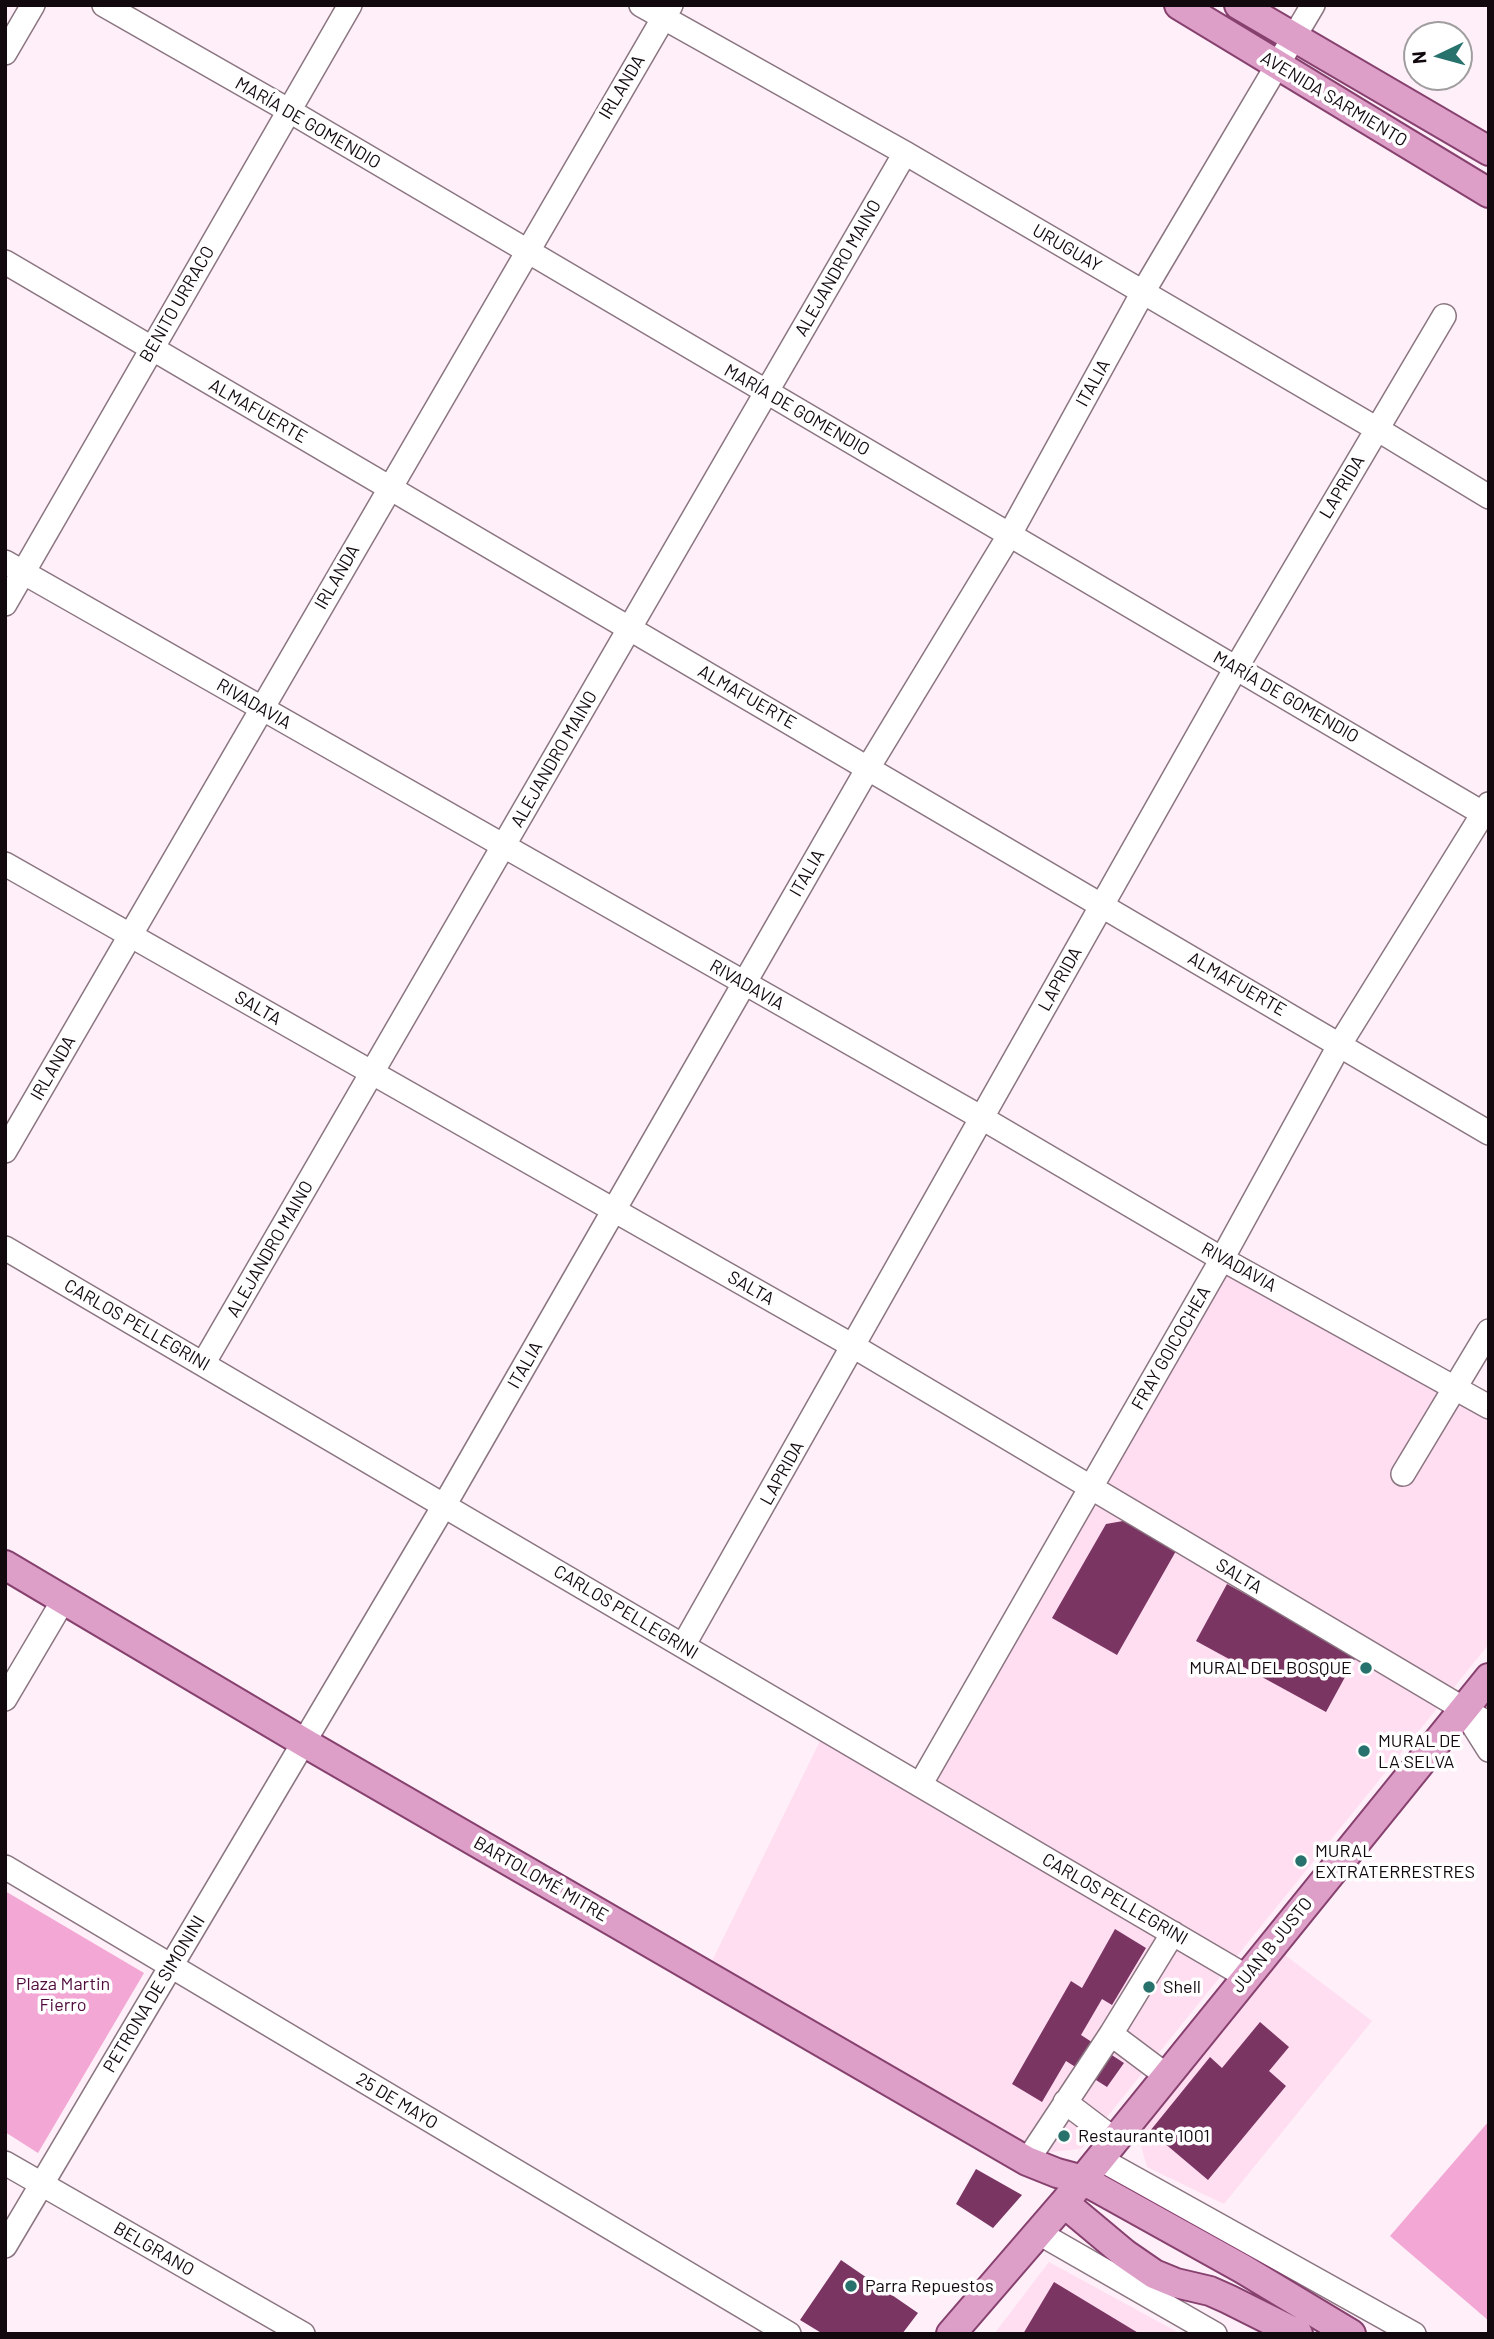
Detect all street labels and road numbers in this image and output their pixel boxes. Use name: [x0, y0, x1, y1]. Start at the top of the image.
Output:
street label: AVENIDA SARMIENTO: [1257, 47, 1411, 151]
street label: IRLANDA: [594, 51, 650, 123]
street label: MARÍA DE GOMENDIO: [231, 73, 385, 173]
street label: ALEJANDRO MAINO: [790, 196, 886, 340]
street label: URUGUAY: [1028, 220, 1106, 276]
street label: BENITO URRACO: [135, 242, 219, 366]
street label: ITALIA: [1071, 356, 1115, 410]
street label: MARÍA DE GOMENDIO: [720, 360, 874, 460]
street label: ALMAFUERTE: [205, 374, 311, 448]
street label: LAPRIDA: [1315, 451, 1369, 523]
street label: IRLANDA: [310, 541, 364, 613]
street label: MARÍA DE GOMENDIO: [1209, 647, 1363, 747]
street label: ALMAFUERTE: [694, 660, 800, 734]
street label: RIVADAVIA: [213, 674, 295, 734]
street label: ALEJANDRO MAINO: [506, 687, 602, 831]
street label: ITALIA: [785, 846, 829, 900]
street label: LAPRIDA: [1034, 943, 1086, 1015]
street label: ALMAFUERTE: [1184, 947, 1290, 1021]
street label: RIVADAVIA: [706, 955, 788, 1015]
street label: SALTA: [231, 986, 285, 1030]
street label: IRLANDA: [26, 1032, 80, 1104]
street label: ALEJANDRO MAINO: [222, 1177, 318, 1321]
street label: RIVADAVIA: [1198, 1238, 1280, 1296]
street label: SALTA: [724, 1266, 778, 1310]
street label: CARLOS PELLEGRINI: [60, 1274, 214, 1376]
street label: FRAY GOICOCHEA: [1127, 1282, 1215, 1414]
street label: ITALIA: [503, 1338, 547, 1392]
street label: LAPRIDA: [756, 1437, 808, 1509]
street label: SALTA: [1212, 1554, 1266, 1598]
street label: CARLOS PELLEGRINI: [550, 1560, 702, 1664]
street label: BARTOLOMÉ MITRE: [470, 1832, 612, 1926]
street label: CARLOS PELLEGRINI: [1038, 1848, 1192, 1950]
street label: JUAN B JUSTO: [1227, 1893, 1317, 1997]
street label: PETRONA DE SIMONINI: [99, 1912, 209, 2076]
street label: 25 DE MAYO: [352, 2068, 442, 2134]
street label: BELGRANO: [110, 2217, 198, 2281]

